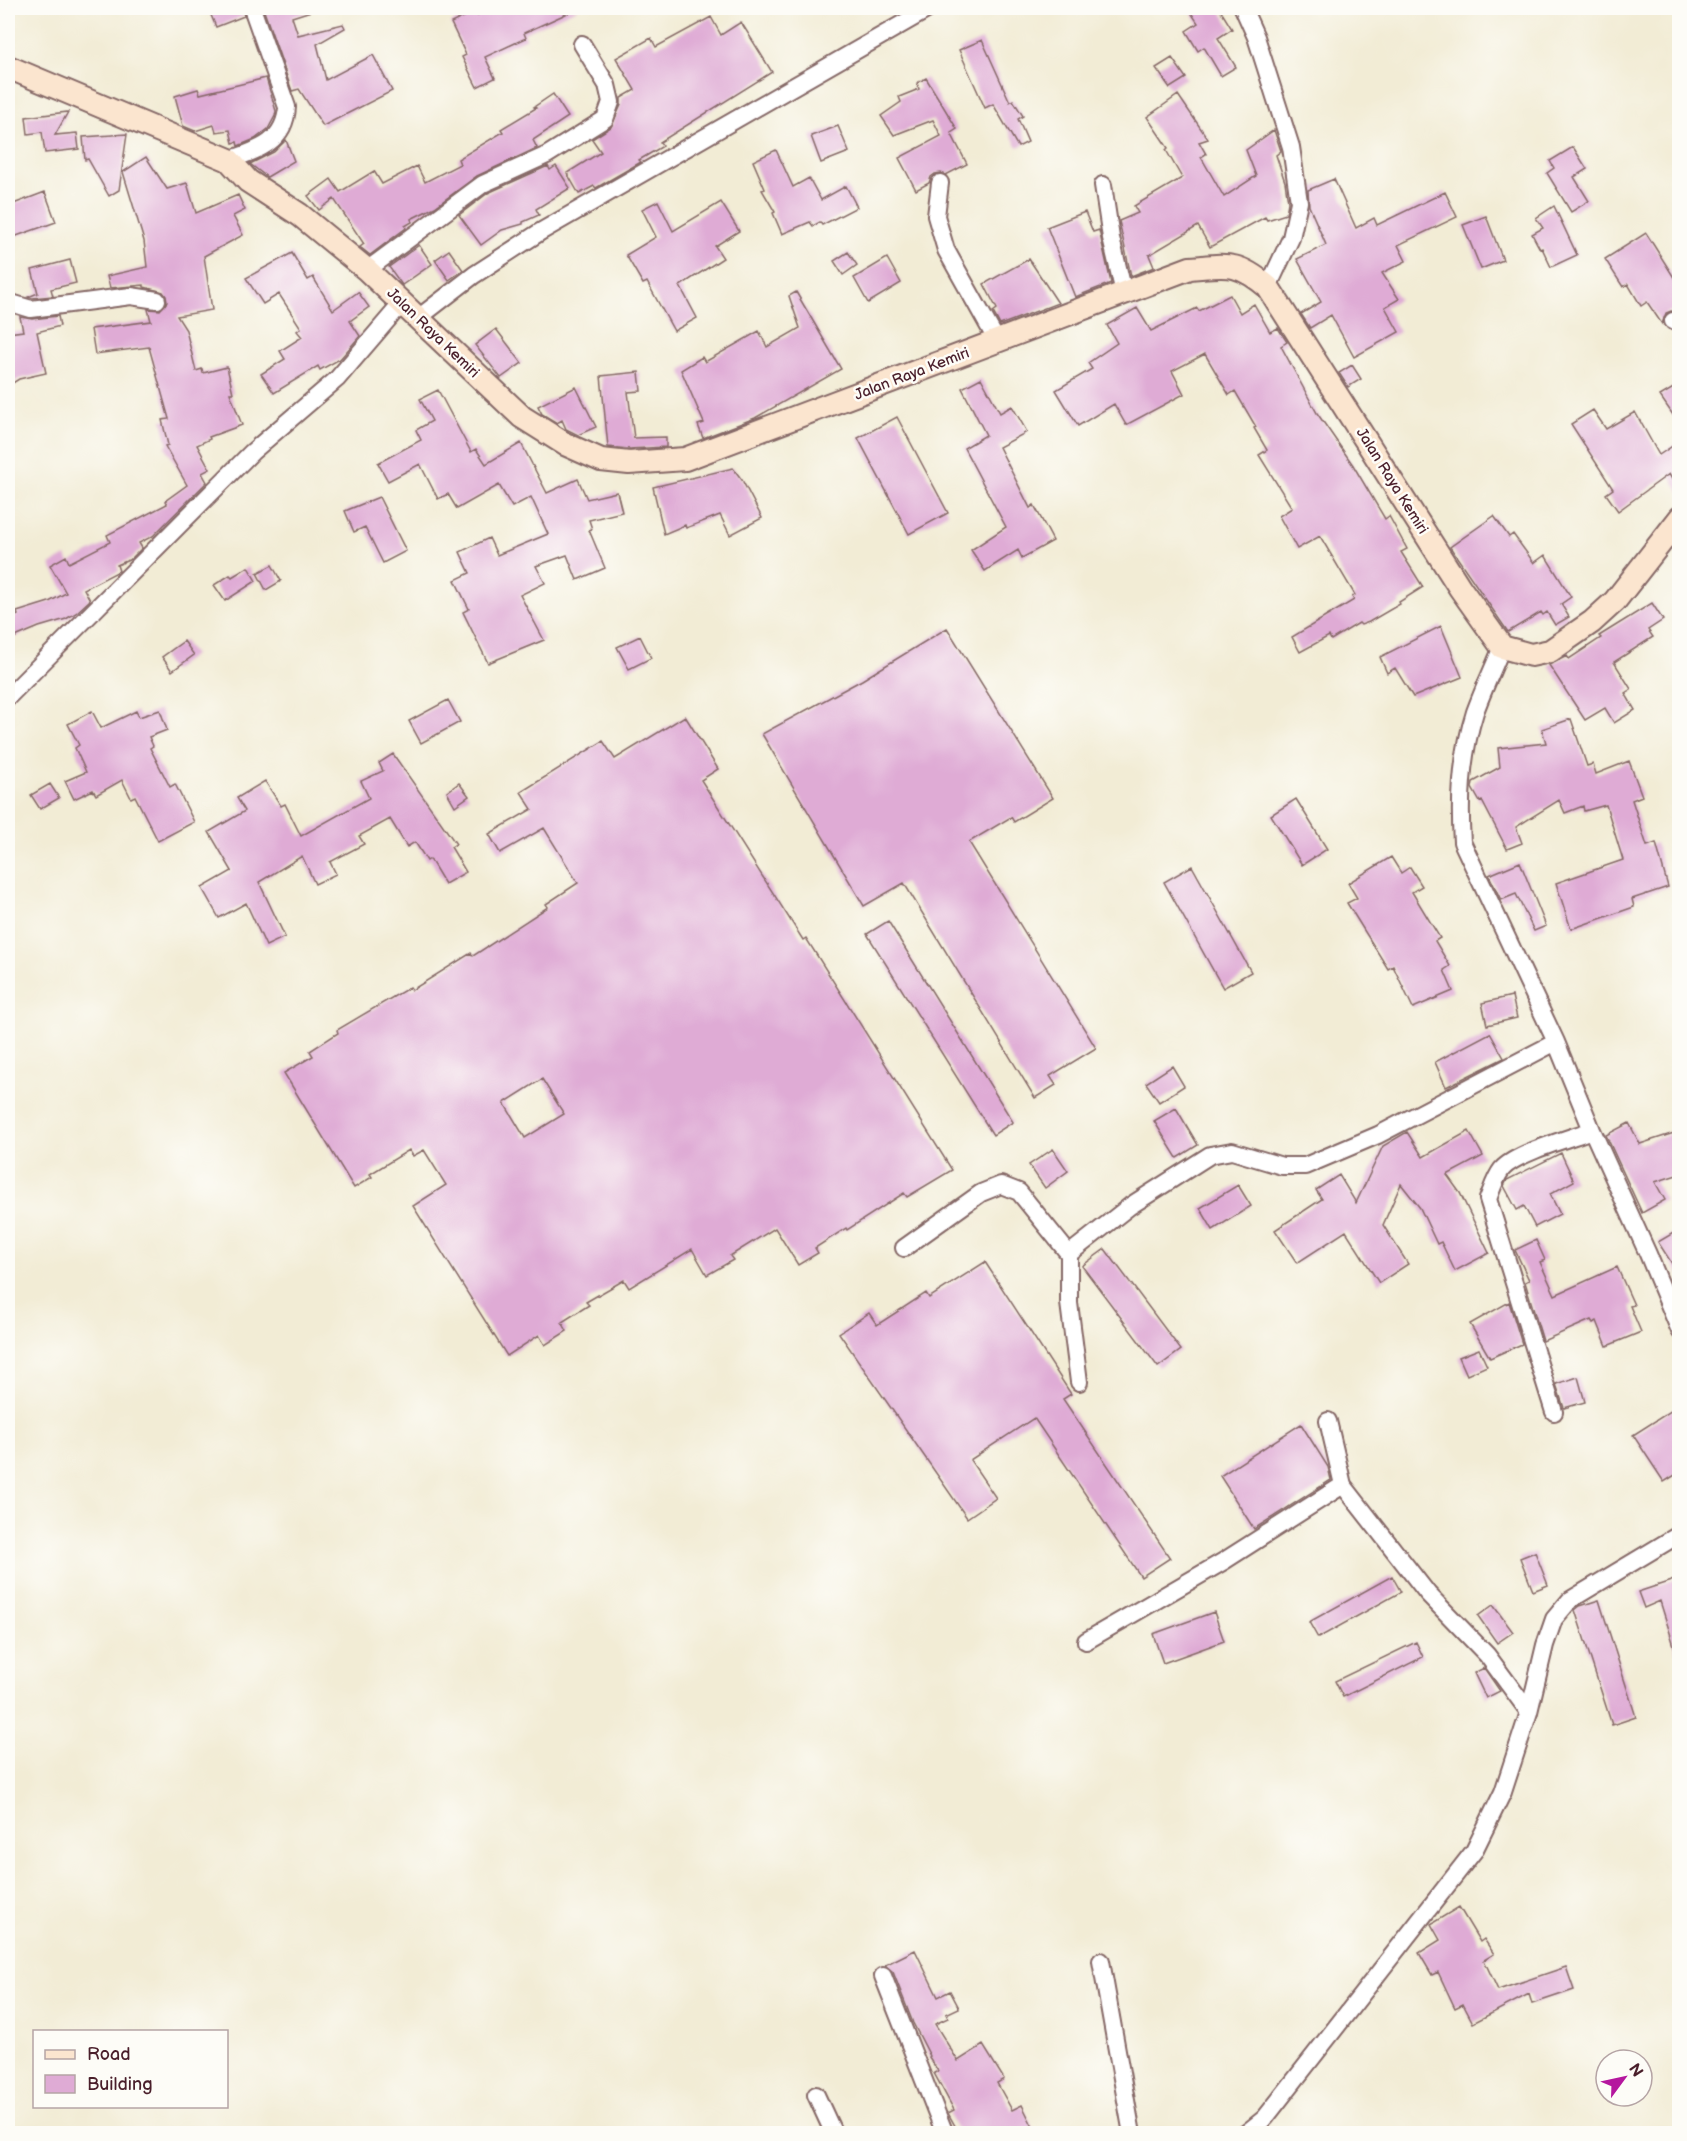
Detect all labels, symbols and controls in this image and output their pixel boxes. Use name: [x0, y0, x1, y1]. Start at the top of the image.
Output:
street label: Jalan Raya Kemiri: [383, 284, 483, 382]
street label: Jalan Raya Kemiri: [852, 343, 972, 405]
street label: Jalan Raya Kemiri: [1352, 424, 1432, 538]
legend: [33, 2030, 228, 2108]
text: Road: [87, 2044, 131, 2065]
north arrow: [1594, 2048, 1654, 2108]
text: N: [1624, 2060, 1647, 2081]
text: Building: [87, 2074, 153, 2095]

